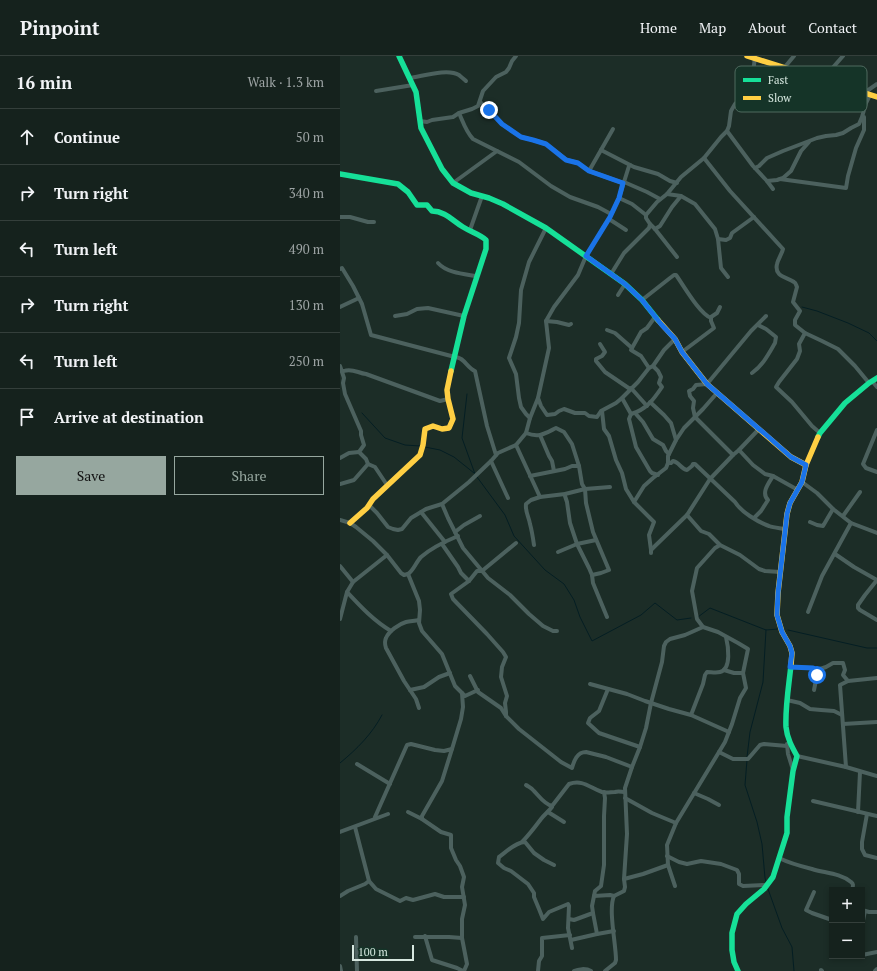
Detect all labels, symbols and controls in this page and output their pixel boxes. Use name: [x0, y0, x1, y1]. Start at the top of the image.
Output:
text: Pinpoint: [20, 15, 100, 40]
text: Home: [640, 18, 677, 37]
text: Map: [699, 18, 726, 37]
text: About: [748, 18, 786, 37]
text: Contact: [808, 18, 857, 37]
legend: [735, 66, 867, 112]
text: 16 min: [16, 71, 72, 94]
text: Walk · 1.3 km: [248, 73, 324, 91]
text: Fast: [768, 73, 788, 87]
text: Slow: [768, 91, 792, 105]
route end: [480, 101, 498, 119]
icon: ahead: [16, 126, 38, 148]
text: Continue: [54, 127, 120, 147]
text: 50 m: [296, 128, 324, 146]
icon: right: [16, 182, 38, 204]
text: Turn right: [54, 183, 129, 203]
text: 340 m: [289, 184, 324, 202]
icon: left: [16, 238, 38, 260]
text: Turn left: [54, 239, 118, 259]
text: 490 m: [289, 240, 324, 258]
icon: right: [16, 294, 38, 316]
text: Turn right: [54, 295, 129, 315]
text: 130 m: [289, 296, 324, 314]
icon: left: [16, 350, 38, 372]
text: Turn left: [54, 351, 118, 371]
text: 250 m: [289, 352, 324, 370]
icon: arrive: [16, 406, 38, 428]
text: Arrive at destination: [54, 407, 204, 427]
button: Save: [16, 456, 166, 495]
button: Share: [174, 456, 324, 495]
route start: [808, 666, 826, 684]
map controls: [829, 887, 865, 959]
button: +: [829, 887, 865, 923]
button: −: [829, 923, 865, 959]
scale bar: [352, 943, 414, 962]
text: 100 m: [358, 945, 388, 959]

